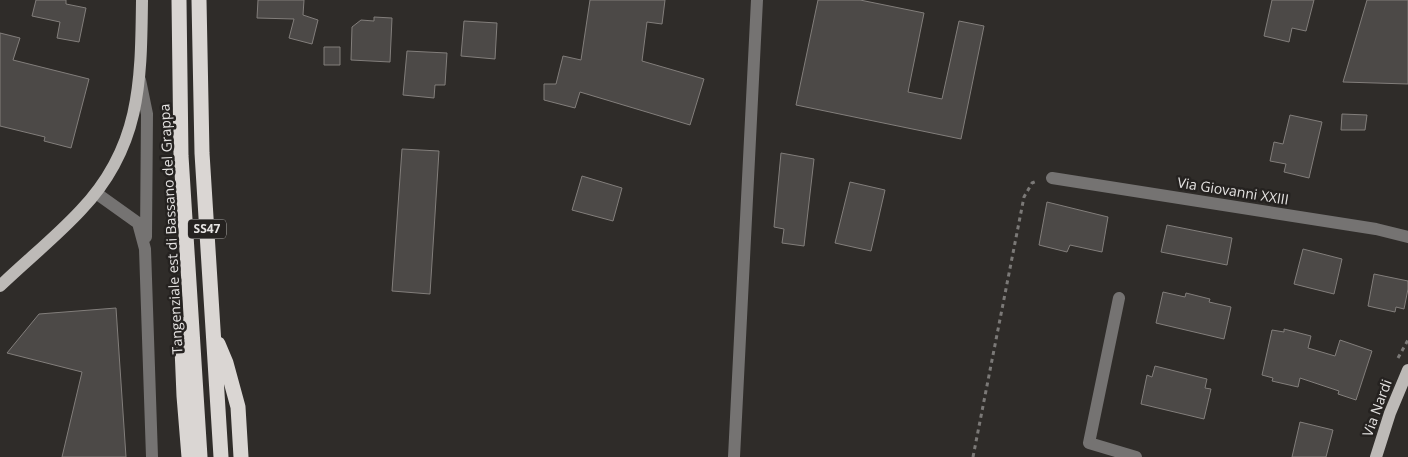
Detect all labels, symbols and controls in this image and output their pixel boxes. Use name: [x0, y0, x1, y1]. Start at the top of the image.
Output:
street label: Tangenziale est di Bassano del Grappa: [154, 103, 187, 355]
street label: Via Giovanni XXIII: [1176, 172, 1290, 209]
road number: SS47: [188, 220, 226, 238]
street label: Via Nardi: [1357, 377, 1396, 439]

